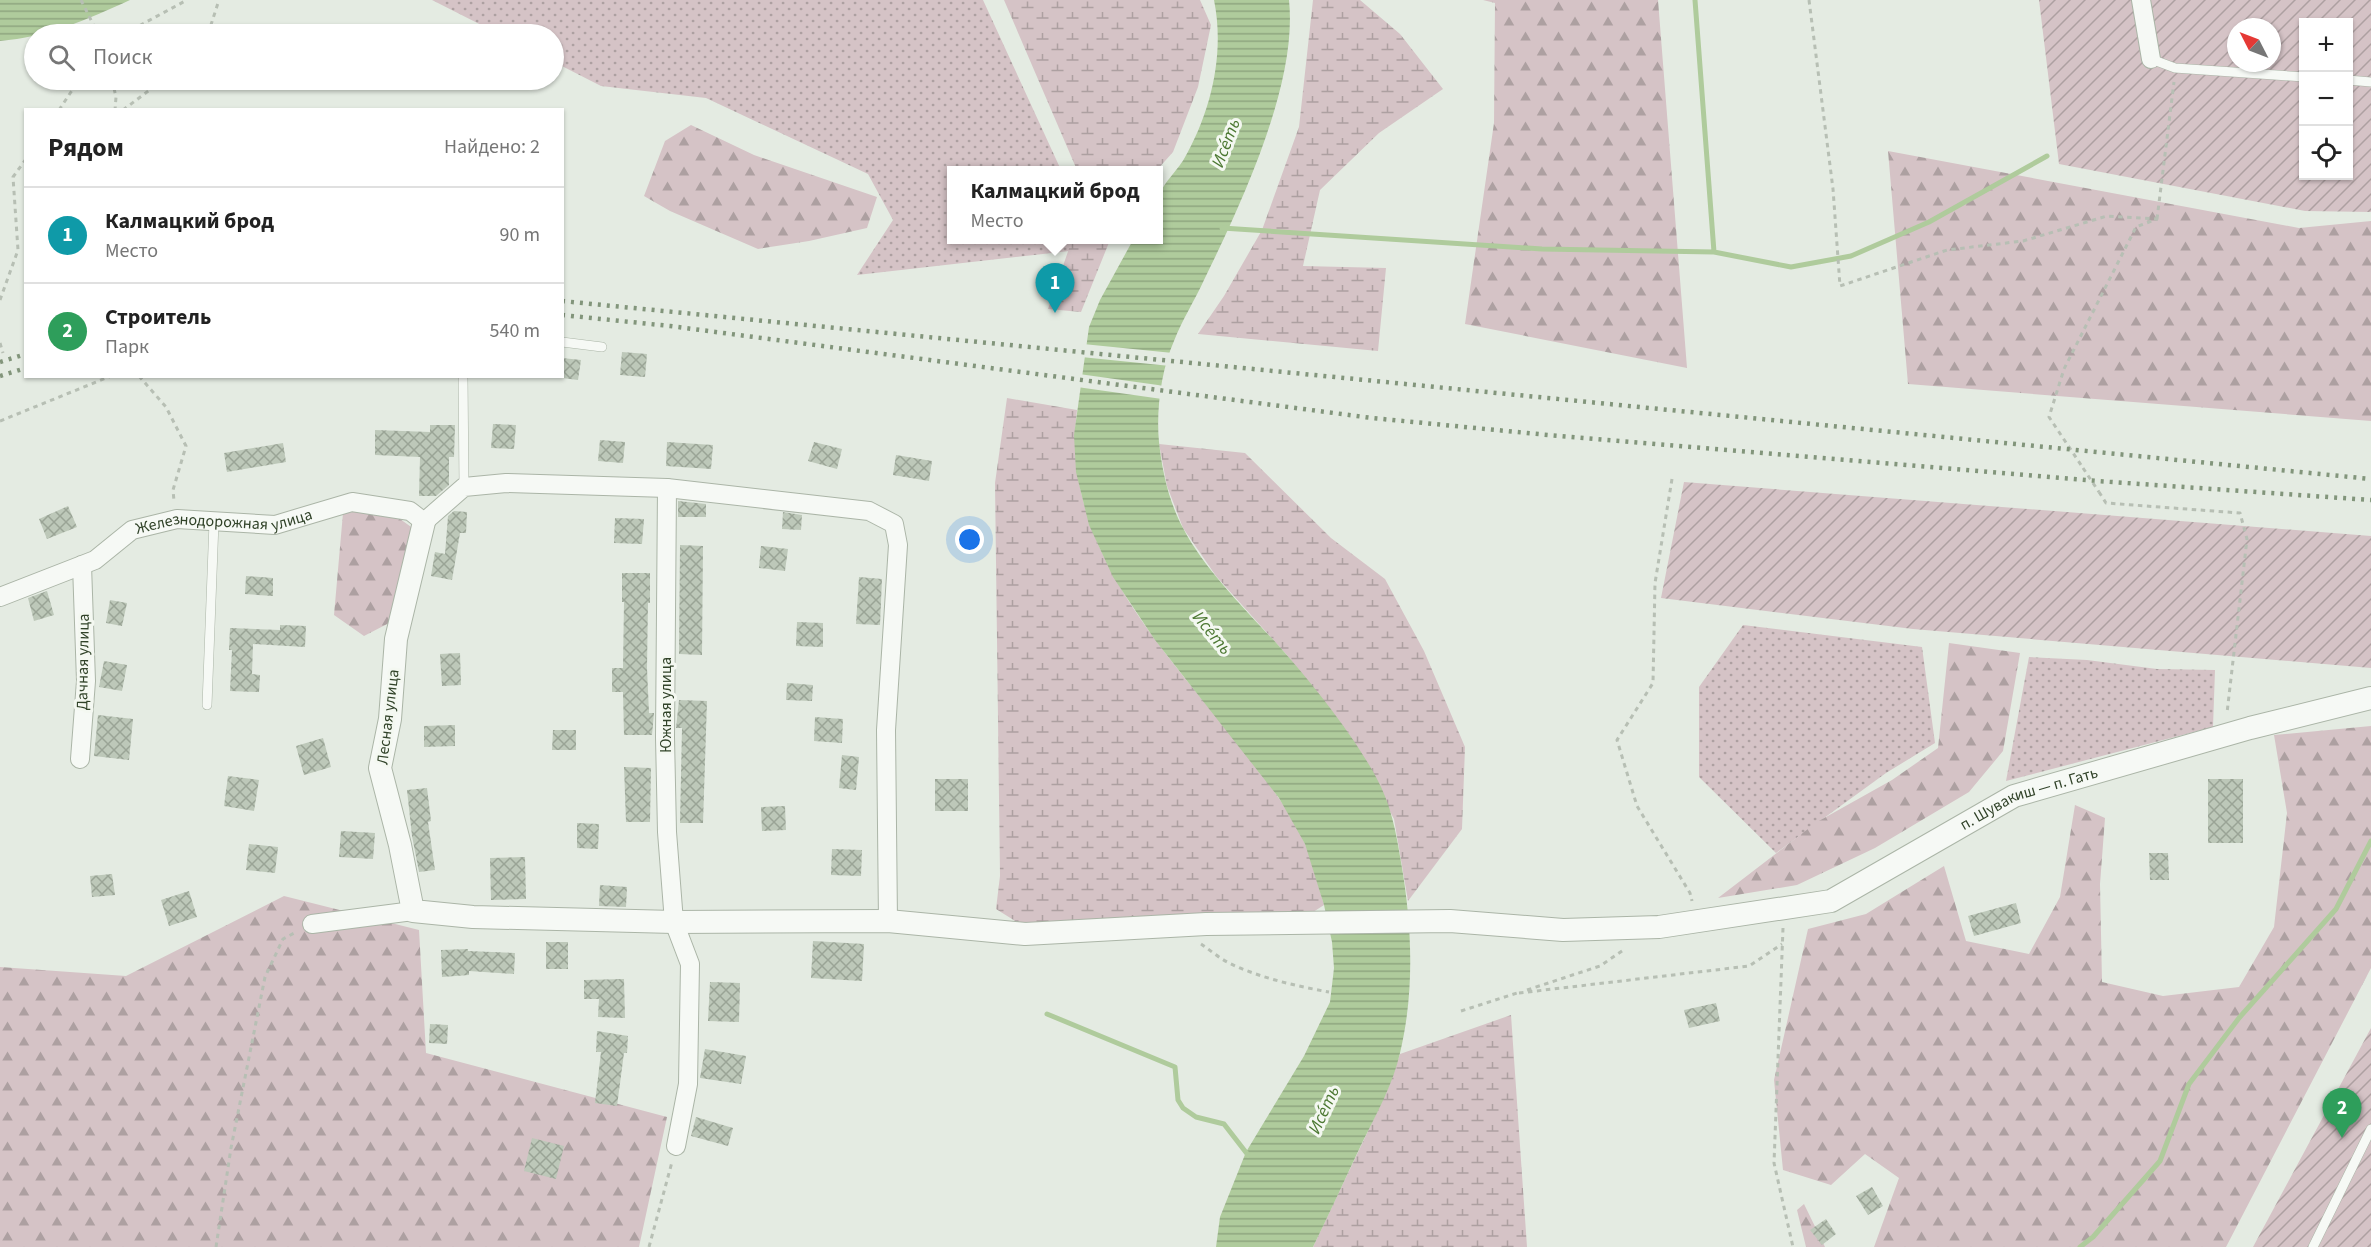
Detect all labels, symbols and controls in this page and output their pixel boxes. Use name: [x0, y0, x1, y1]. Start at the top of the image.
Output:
north arrow: [2227, 18, 2281, 72]
map controls: [2299, 18, 2353, 180]
button: +: [2299, 18, 2353, 72]
search box: [24, 24, 564, 90]
icon: search: [45, 41, 78, 74]
text: Поиск: [93, 41, 152, 73]
button: −: [2299, 72, 2353, 126]
water label: Исе́ть: [1205, 115, 1247, 171]
button: locate: [2299, 126, 2353, 180]
text: Рядом: [48, 129, 124, 166]
text: Найдено: 2: [444, 133, 540, 161]
popup: [947, 166, 1163, 244]
text: Калмацкий брод: [970, 175, 1140, 207]
text: Калмацкий брод: [105, 205, 274, 237]
text: Место: [970, 207, 1024, 235]
text: 1: [62, 221, 73, 249]
text: 90 m: [500, 221, 540, 249]
text: Место: [105, 237, 158, 265]
pin: 1: [1036, 264, 1074, 313]
text: Строитель: [105, 301, 211, 333]
text: 2: [62, 317, 73, 345]
text: 540 m: [490, 317, 540, 345]
text: Парк: [105, 333, 149, 361]
street label: Железнодорожная улица: [133, 503, 315, 540]
your location: [955, 525, 984, 554]
water label: Исе́ть: [1186, 606, 1238, 660]
street label: Дачная улица: [71, 613, 95, 711]
street label: Южная улица: [655, 657, 677, 753]
street label: Лесная улица: [371, 668, 405, 766]
street label: п. Шувакиш — п. Гать: [1956, 761, 2101, 836]
water label: Исе́ть: [1302, 1082, 1346, 1138]
pin: 2: [2322, 1088, 2362, 1138]

